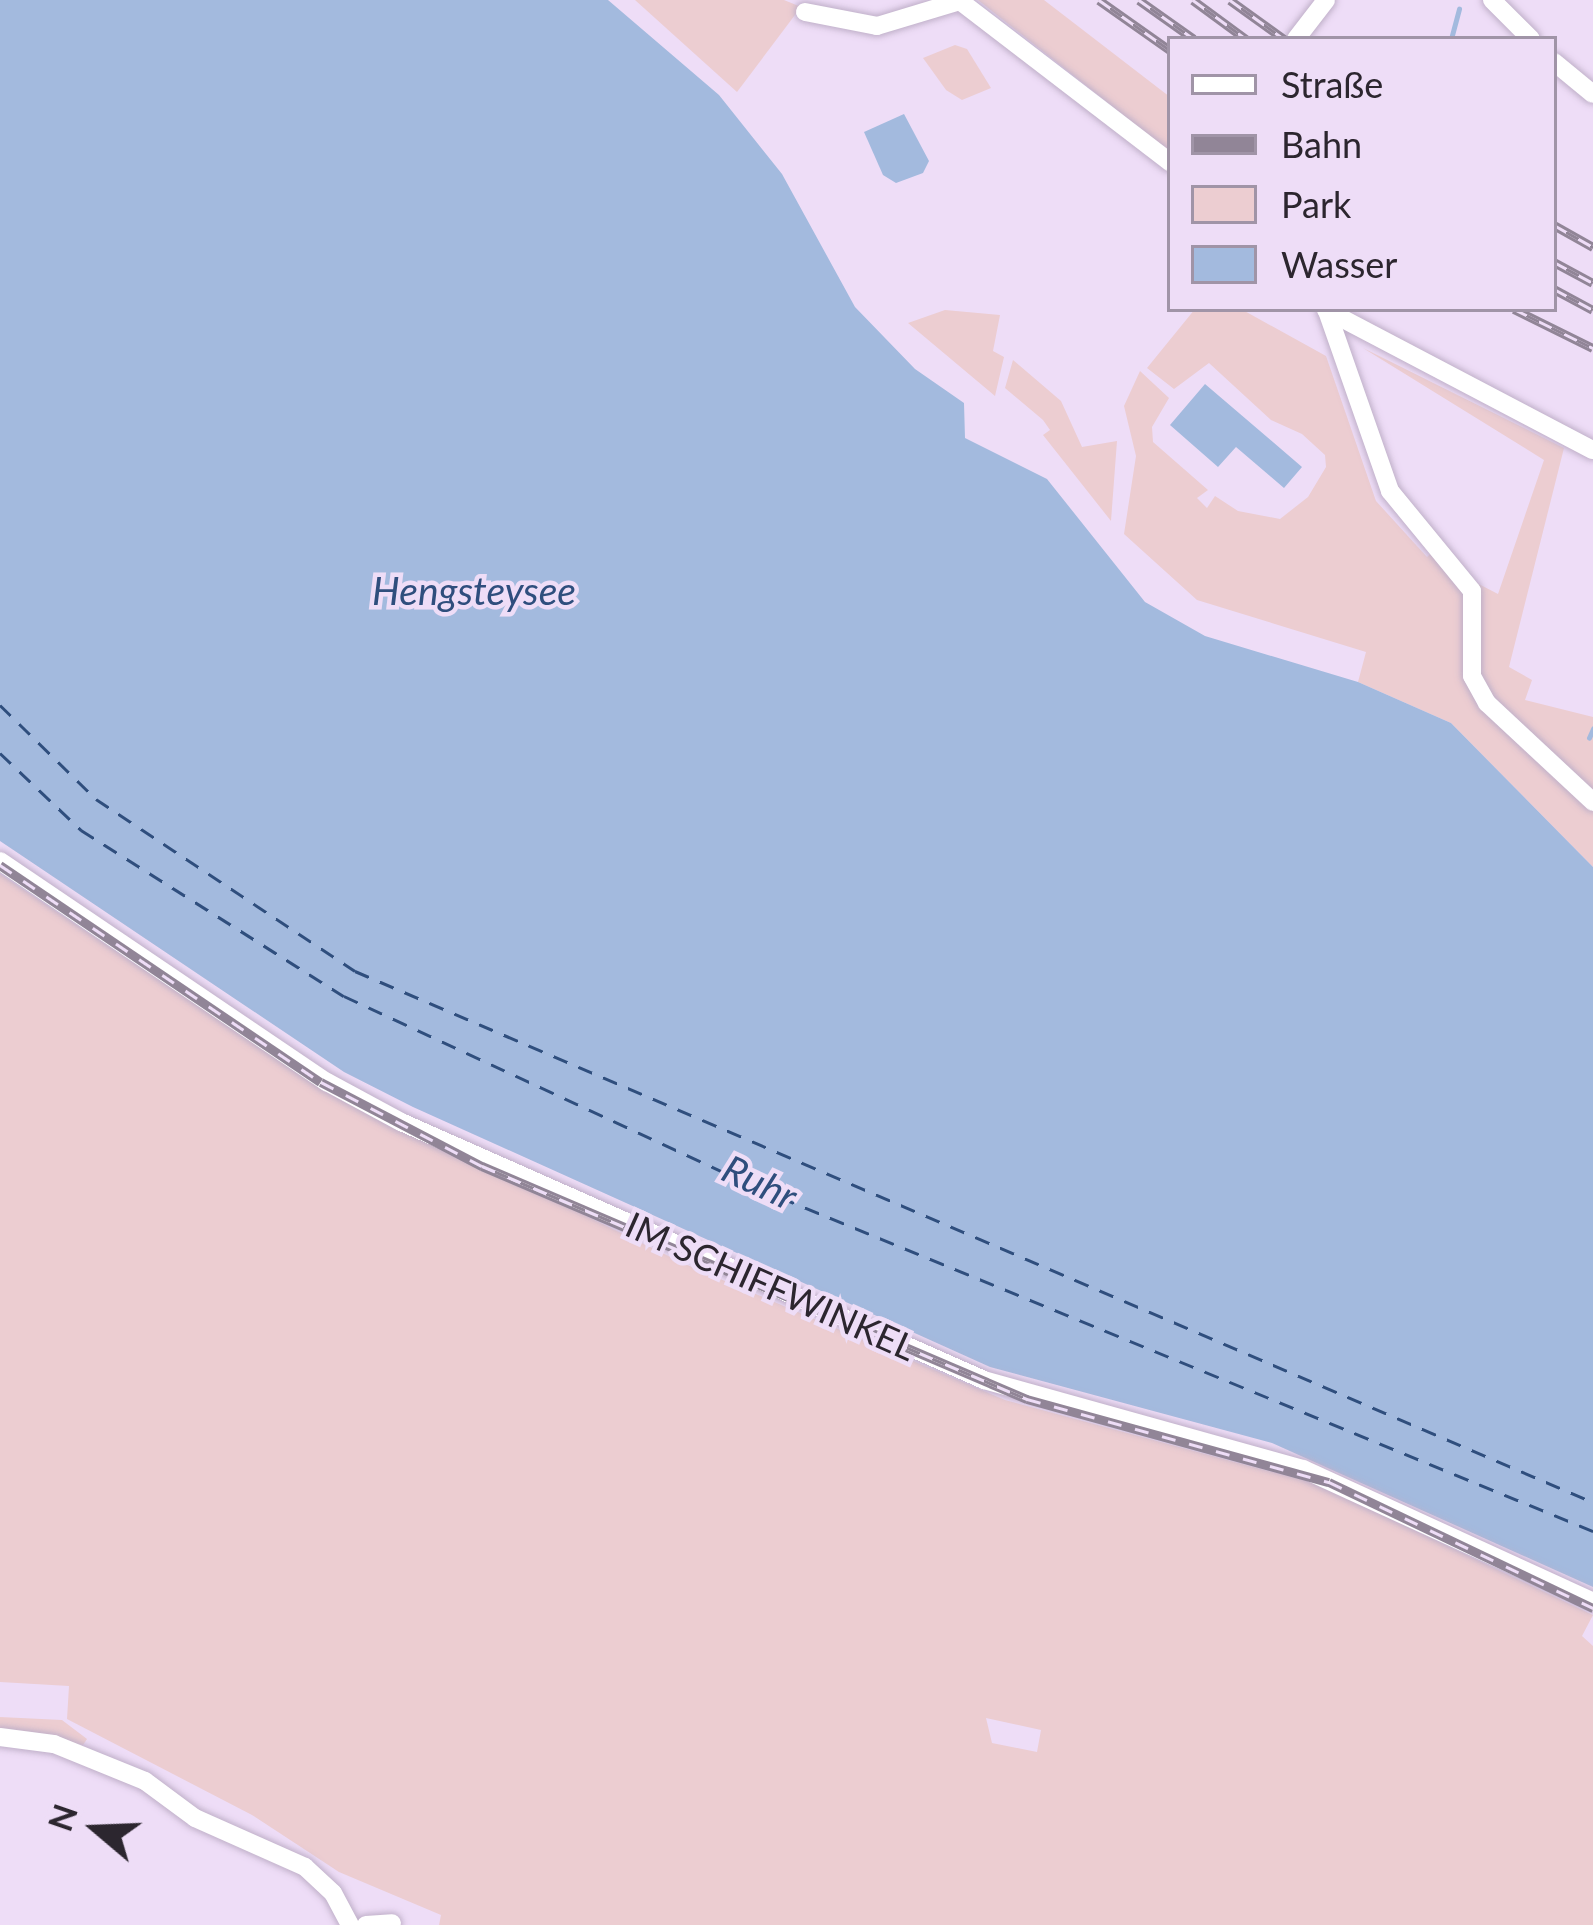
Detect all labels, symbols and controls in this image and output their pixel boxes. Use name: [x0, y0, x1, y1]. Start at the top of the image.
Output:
legend: [1167, 36, 1557, 312]
text: Straße: [1281, 62, 1383, 106]
text: Bahn: [1281, 122, 1362, 166]
text: Park: [1281, 182, 1351, 226]
text: Wasser: [1281, 242, 1397, 286]
water label: Hengsteysee: [372, 567, 576, 613]
water label: Ruhr: [715, 1145, 805, 1219]
street label: IM SCHIFFWINKEL: [619, 1203, 923, 1369]
north arrow: [36, 1769, 156, 1889]
text: N: [39, 1799, 85, 1836]

